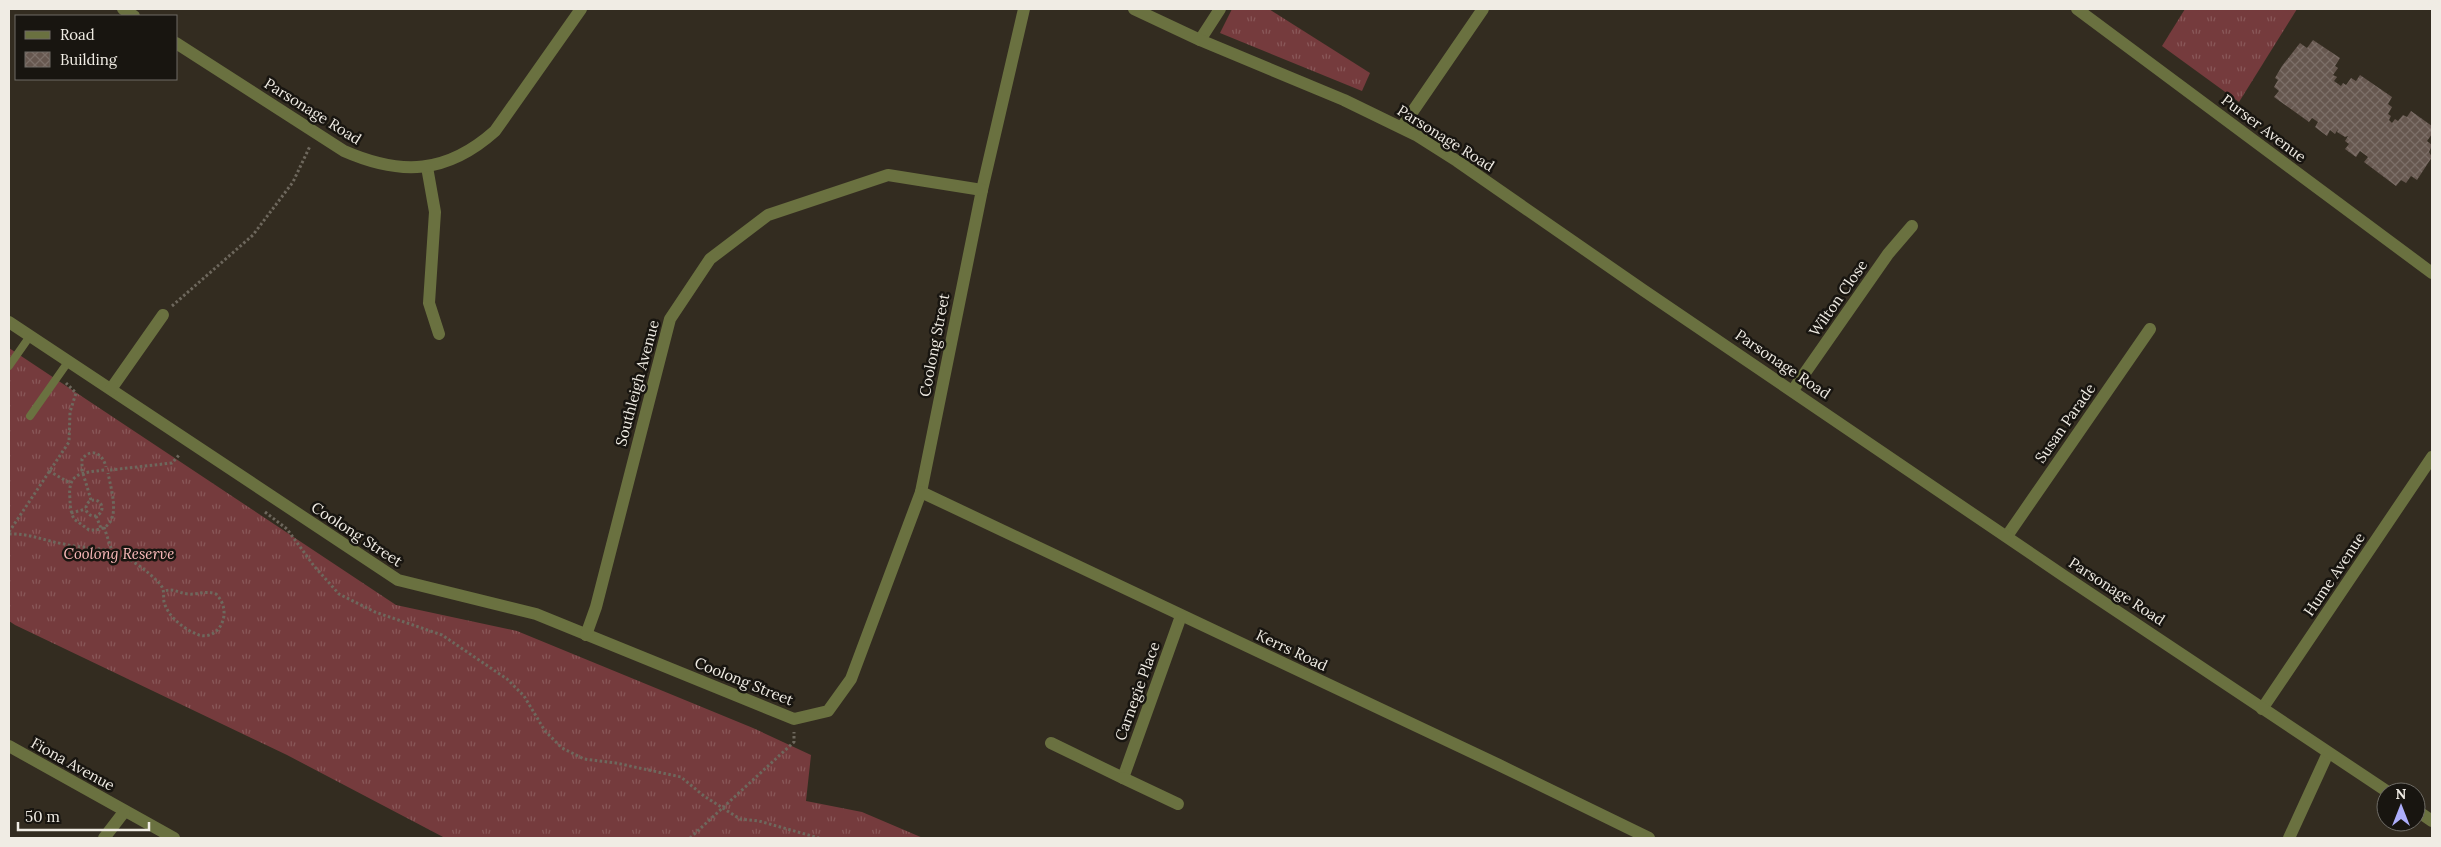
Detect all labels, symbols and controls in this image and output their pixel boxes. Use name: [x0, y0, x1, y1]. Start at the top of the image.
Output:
legend: [15, 15, 178, 80]
text: Road: [60, 25, 95, 44]
text: Building: [60, 50, 118, 69]
street label: Parsonage Road: [261, 74, 365, 148]
street label: Purser Avenue: [2218, 90, 2310, 166]
street label: Parsonage Road: [1394, 101, 1498, 175]
street label: Wilton Close: [1805, 256, 1871, 340]
street label: Coolong Street: [915, 292, 953, 398]
street label: Southleigh Avenue: [611, 318, 663, 448]
street label: Parsonage Road: [1732, 325, 1834, 403]
street label: Susan Parade: [2031, 379, 2099, 467]
street label: Coolong Street: [308, 498, 406, 571]
street label: Hume Avenue: [2299, 529, 2369, 619]
park label: Coolong Reserve: [64, 544, 174, 563]
street label: Parsonage Road: [2065, 553, 2169, 629]
street label: Kerrs Road: [1253, 625, 1331, 675]
street label: Carnegie Place: [1110, 639, 1164, 743]
street label: Coolong Street: [692, 653, 796, 710]
street label: Fiona Avenue: [28, 733, 118, 795]
north arrow: [2376, 782, 2426, 832]
text: N: [2396, 785, 2407, 803]
scale bar: [18, 800, 149, 832]
text: 50 m: [25, 807, 60, 826]

